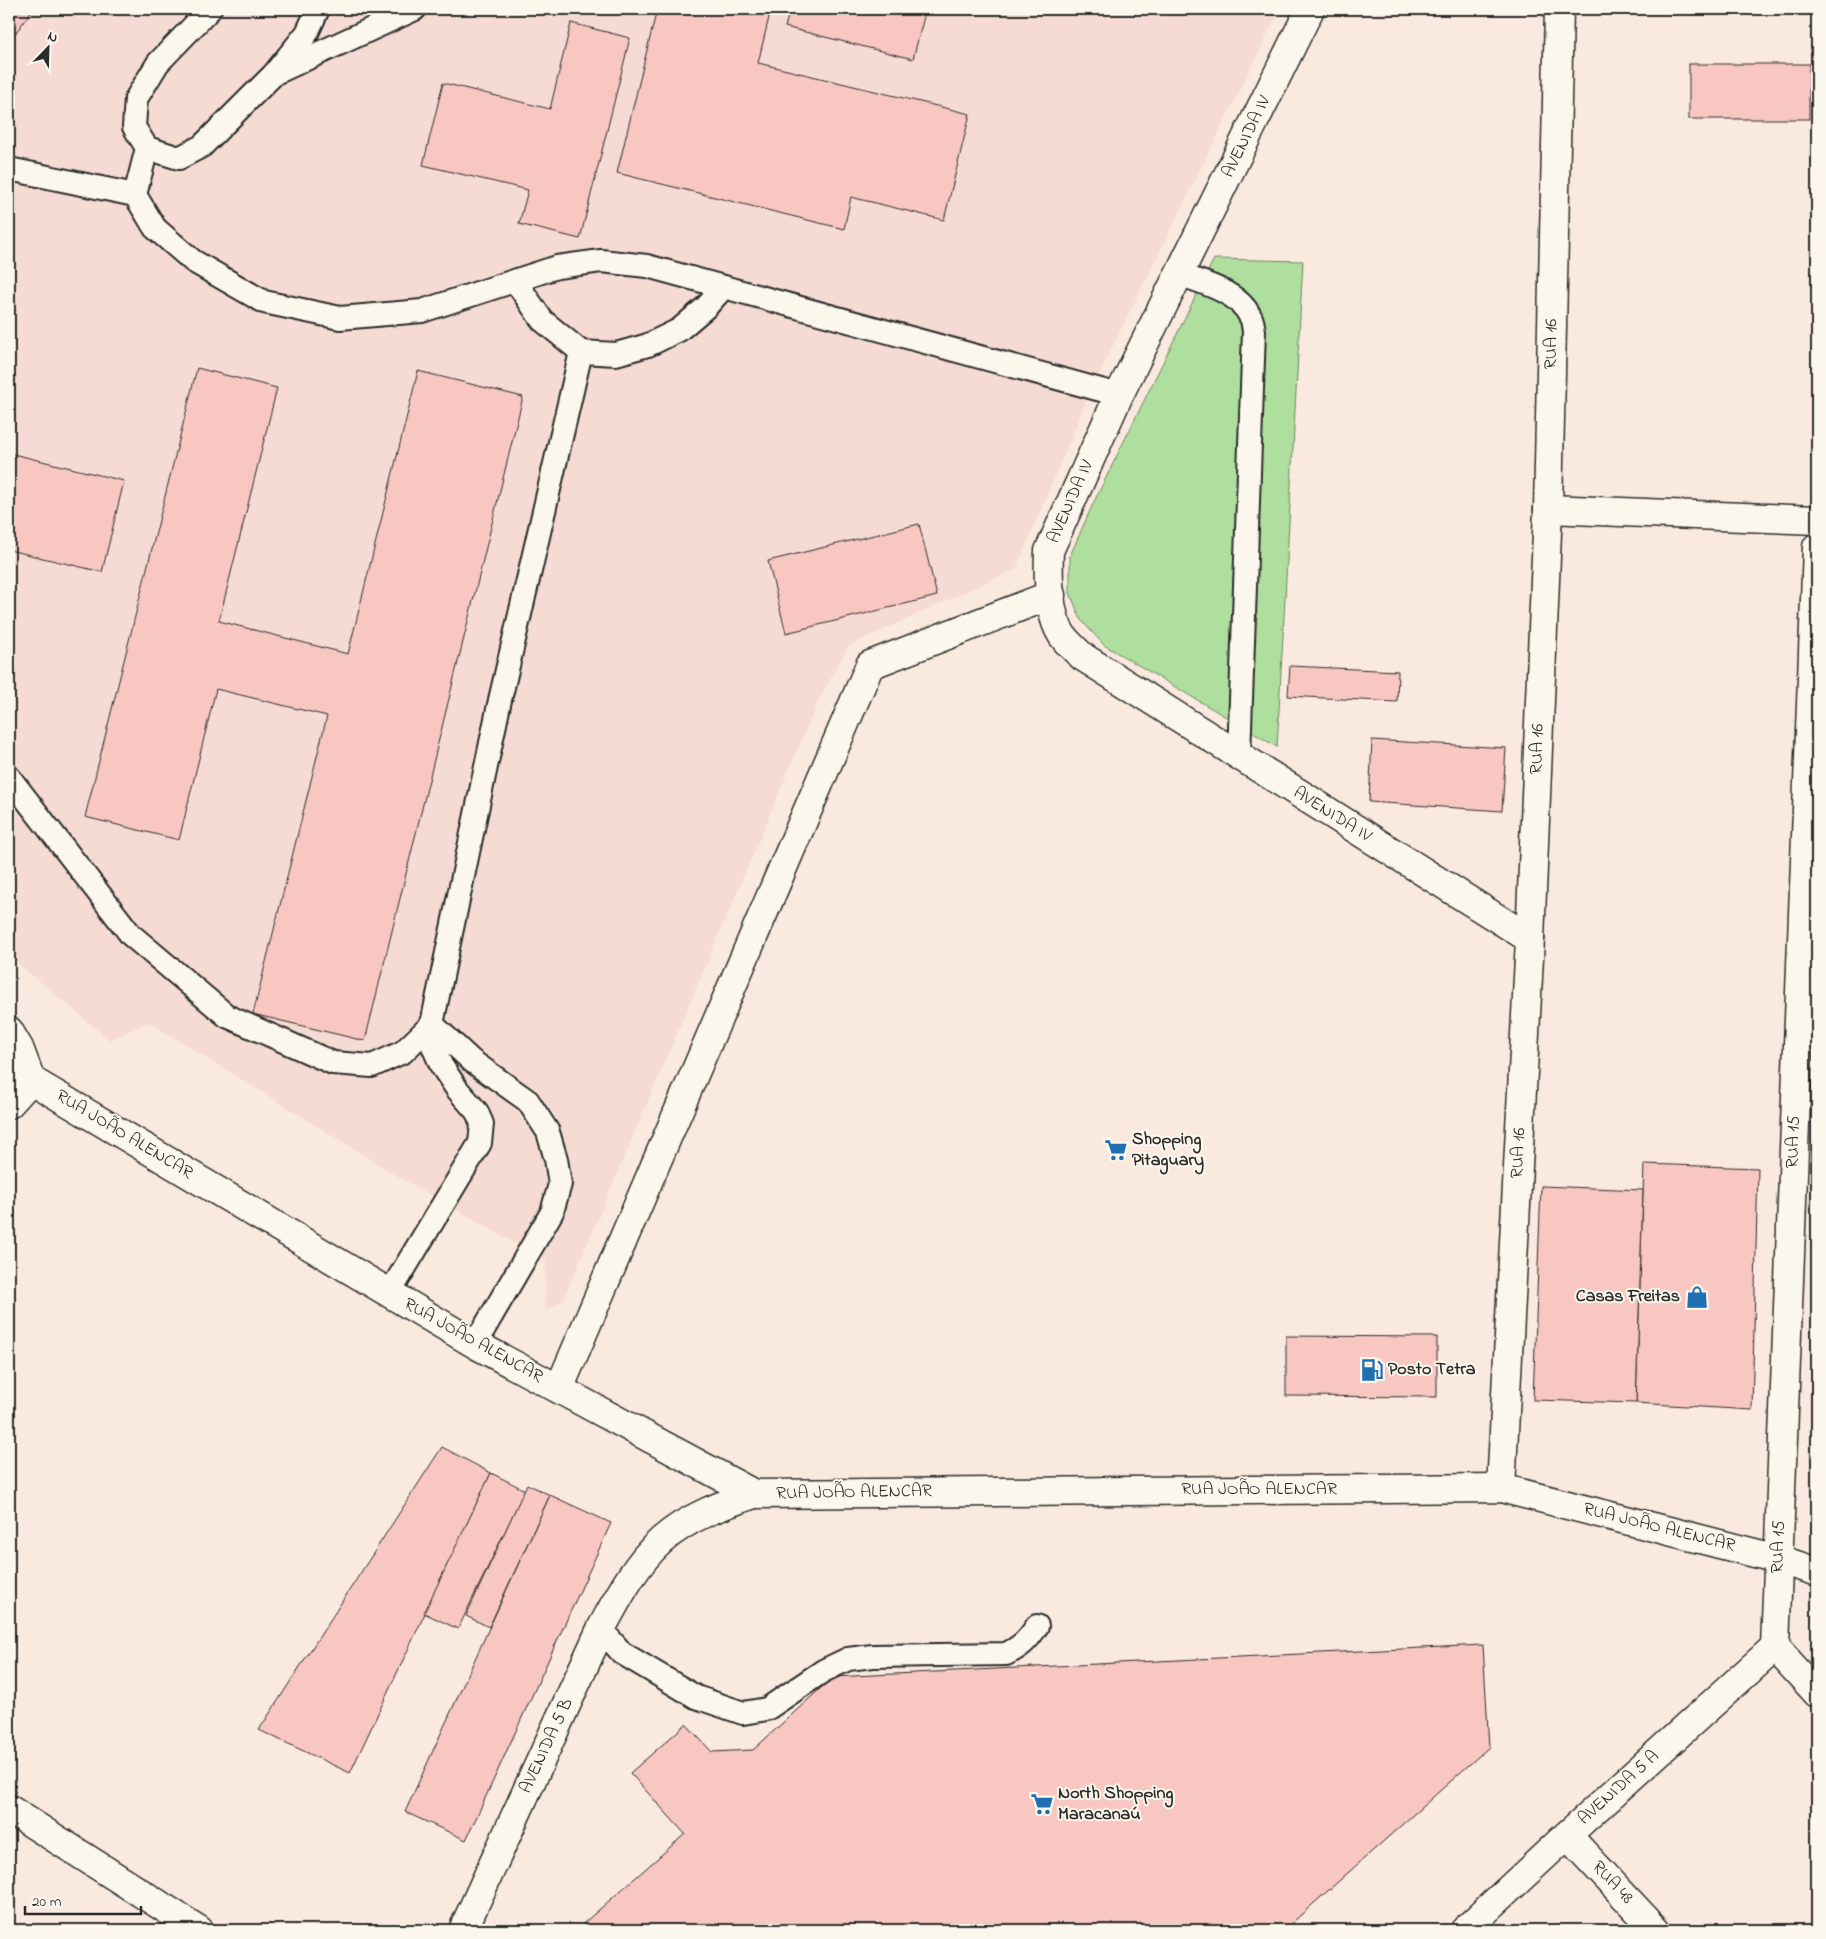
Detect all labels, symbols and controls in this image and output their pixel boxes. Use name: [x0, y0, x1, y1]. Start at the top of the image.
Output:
north arrow: [22, 22, 72, 72]
text: N: [44, 26, 61, 49]
street label: AVENIDA IV: [1216, 91, 1278, 182]
street label: RUA 16: [1539, 318, 1565, 370]
street label: AVENIDA IV: [1041, 456, 1101, 548]
street label: RUA 16: [1524, 723, 1552, 775]
street label: AVENIDA IV: [1288, 781, 1377, 850]
street label: RUA JOÃO ALENCAR: [51, 1084, 197, 1186]
street label: RUA 15: [1780, 1115, 1808, 1169]
place label: Shopping Pitaguary: [1132, 1127, 1204, 1175]
street label: RUA 16: [1505, 1127, 1533, 1179]
supermarket icon: Shopping Pitaguary: [1103, 1137, 1129, 1163]
place label: Casas Freitas: [1576, 1284, 1680, 1310]
shop icon: Casas Freitas: [1684, 1284, 1710, 1310]
street label: RUA JOÃO ALENCAR: [399, 1292, 547, 1390]
fuel station icon: Posto Tetra: [1359, 1357, 1385, 1383]
place label: Posto Tetra: [1388, 1357, 1476, 1383]
street label: RUA JOÃO ALENCAR: [1181, 1477, 1337, 1503]
street label: RUA JOÃO ALENCAR: [776, 1479, 932, 1507]
street label: RUA JOÃO ALENCAR: [1580, 1497, 1738, 1559]
street label: RUA 15: [1765, 1520, 1793, 1574]
street label: AVENIDA 5 B: [514, 1694, 580, 1798]
street label: AVENIDA 5 A: [1573, 1744, 1665, 1832]
place label: North Shopping Maracanaú: [1058, 1781, 1173, 1828]
supermarket icon: North Shopping Maracanaú: [1029, 1791, 1055, 1817]
street label: RUA 48: [1585, 1855, 1639, 1911]
scale bar: [25, 1884, 141, 1916]
text: 20 m: [32, 1891, 62, 1913]

